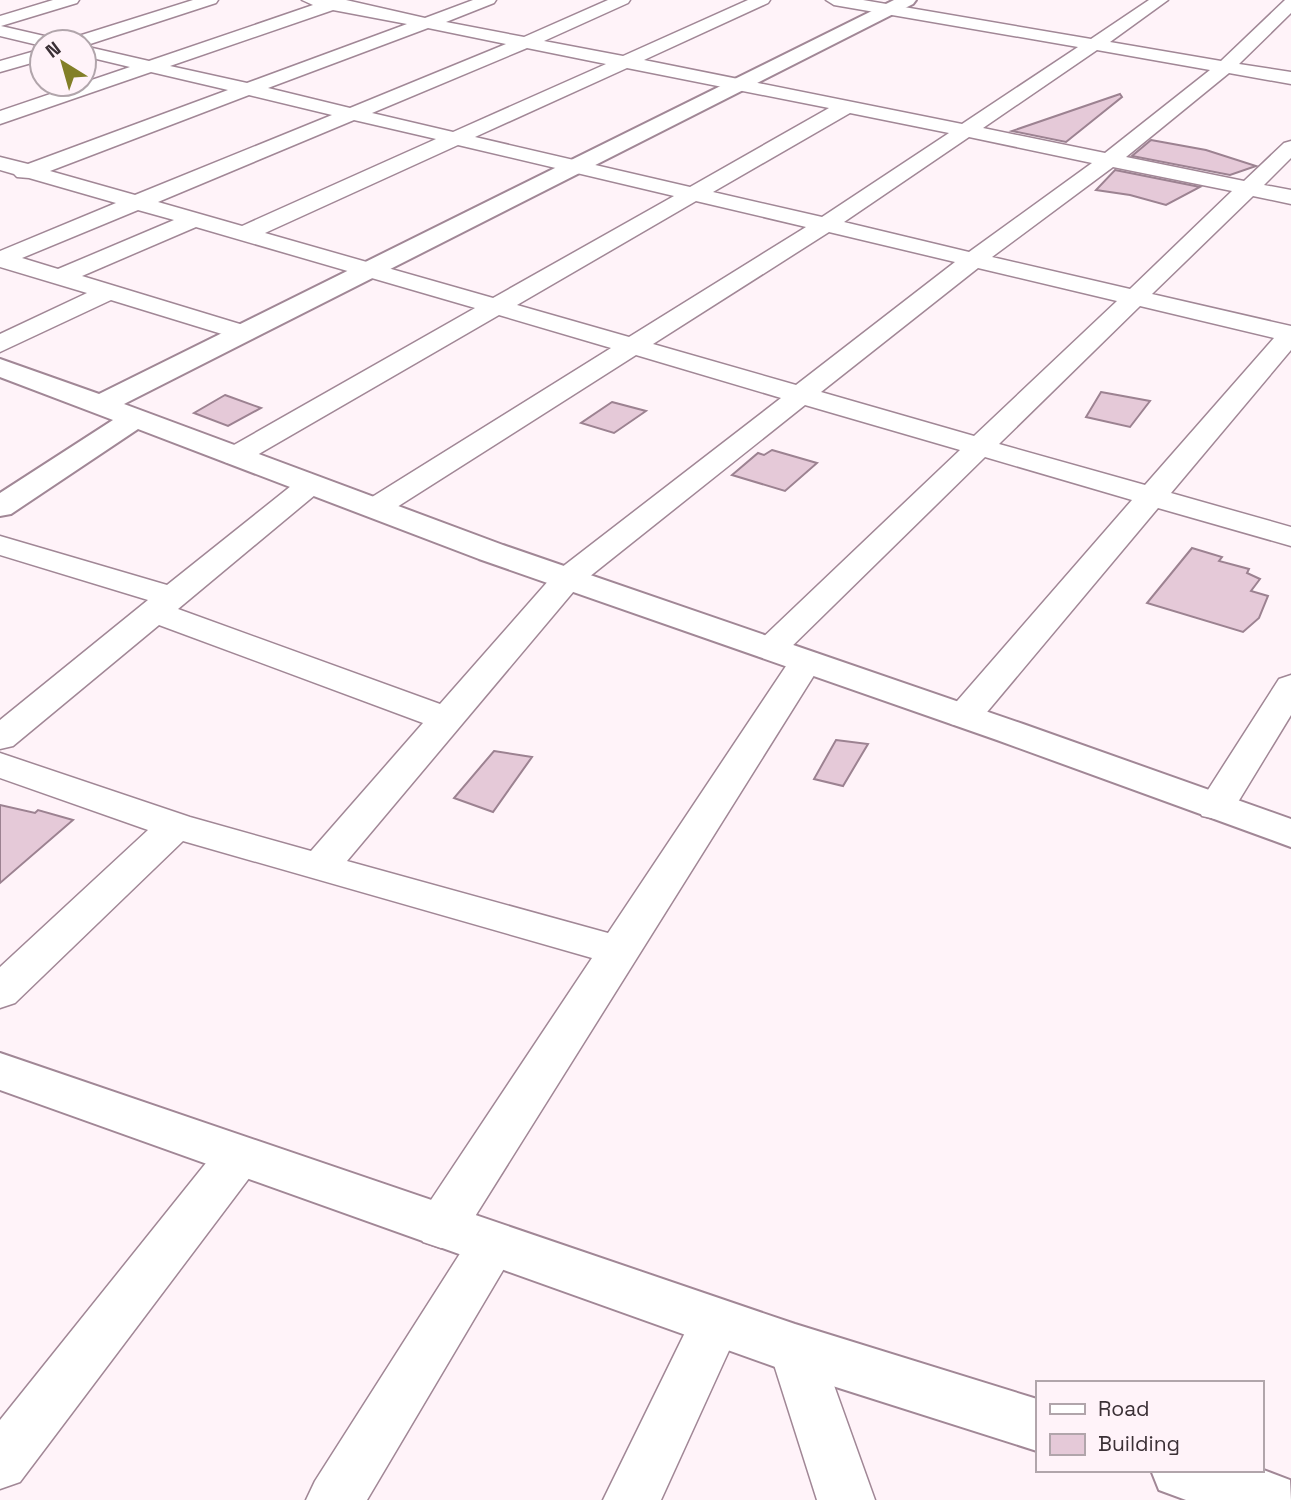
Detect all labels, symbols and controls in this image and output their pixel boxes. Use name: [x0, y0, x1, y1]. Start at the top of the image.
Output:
north arrow: [28, 28, 98, 98]
text: N: [40, 36, 66, 64]
legend: [1036, 1381, 1263, 1472]
text: Road: [1098, 1395, 1150, 1422]
text: Building: [1098, 1430, 1180, 1457]

